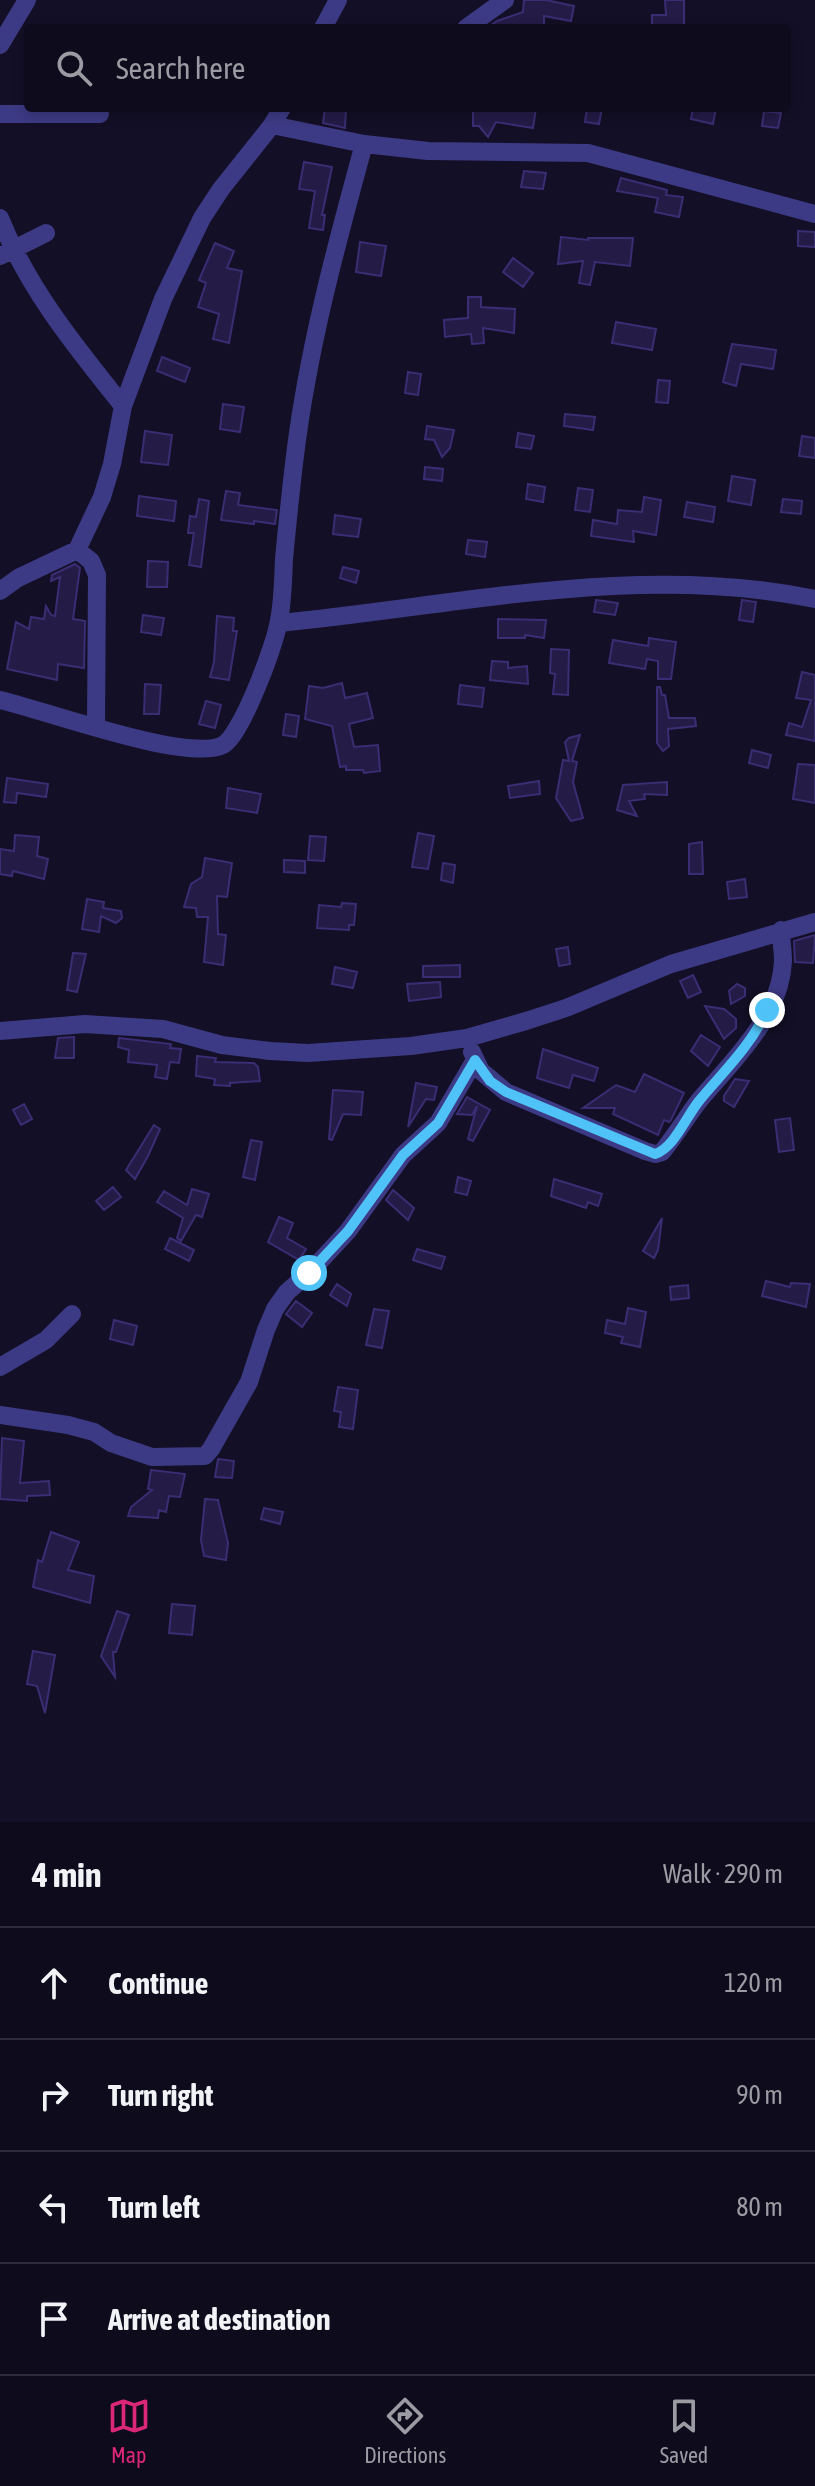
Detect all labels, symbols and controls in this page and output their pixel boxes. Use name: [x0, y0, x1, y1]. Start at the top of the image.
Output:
search box: [24, 24, 791, 112]
icon: search: [52, 46, 96, 90]
text: Search here: [116, 51, 245, 85]
route end: [749, 992, 785, 1028]
route start: [291, 1255, 327, 1291]
text: 4 min: [32, 1855, 101, 1894]
text: Walk · 290 m: [663, 1859, 783, 1889]
icon: ahead: [32, 1961, 76, 2005]
text: Continue: [108, 1966, 208, 2000]
text: 120 m: [724, 1968, 783, 1998]
icon: right: [32, 2073, 76, 2117]
text: Turn right: [108, 2078, 214, 2112]
text: 90 m: [736, 2080, 783, 2110]
icon: left: [32, 2185, 76, 2229]
text: Turn left: [108, 2190, 200, 2224]
text: 80 m: [736, 2192, 783, 2222]
icon: arrive: [32, 2297, 76, 2341]
text: Arrive at destination: [108, 2302, 330, 2336]
tab: Map: [107, 2394, 151, 2468]
tab: Directions: [364, 2394, 446, 2468]
tab: Saved: [660, 2394, 708, 2468]

